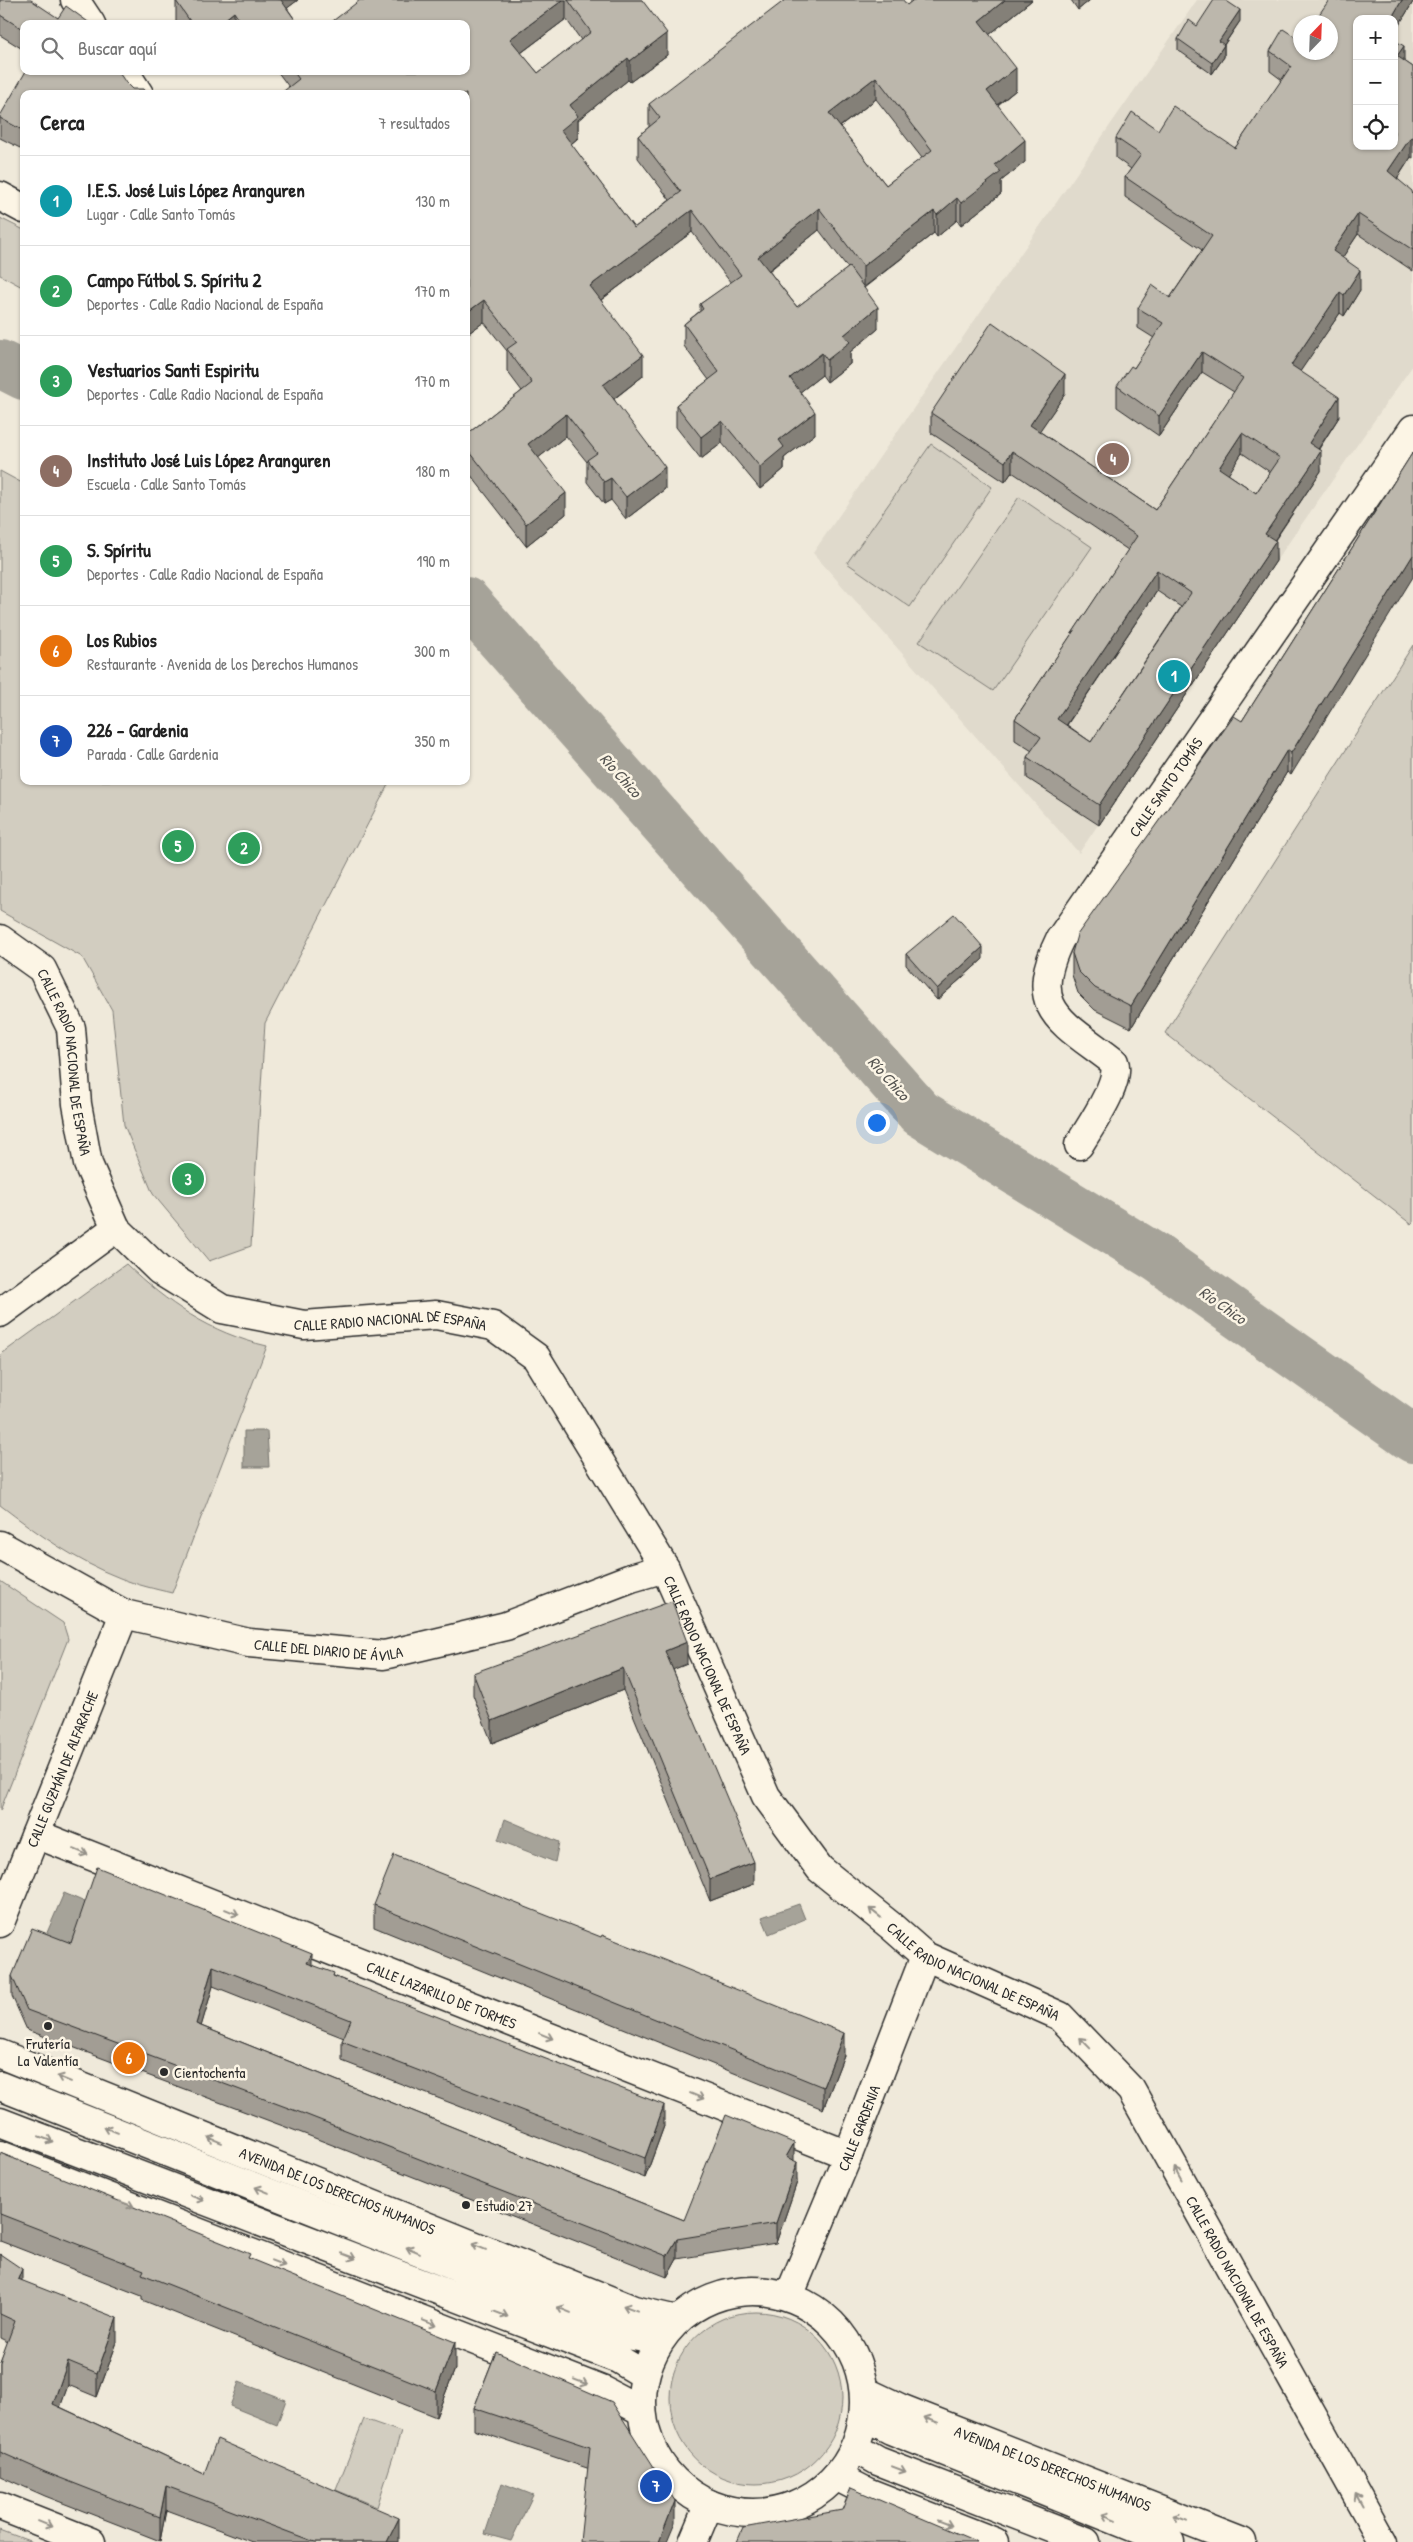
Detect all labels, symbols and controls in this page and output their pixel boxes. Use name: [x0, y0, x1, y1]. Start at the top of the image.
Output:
north arrow: [1293, 15, 1338, 60]
map controls: [1353, 15, 1398, 150]
button: +: [1353, 15, 1398, 60]
search box: [20, 20, 470, 75]
icon: search: [38, 34, 66, 62]
text: Buscar aquí: [78, 35, 157, 61]
button: −: [1353, 60, 1398, 105]
button: locate: [1353, 105, 1398, 150]
text: Cerca: [40, 108, 84, 137]
text: 7 resultados: [378, 112, 450, 134]
text: I.E.S. José Luis López Aranguren: [87, 177, 305, 203]
text: 1: [53, 190, 59, 212]
text: 130 m: [415, 190, 450, 212]
text: Lugar · Calle Santo Tomás: [87, 203, 235, 225]
text: Campo Fútbol S. Spíritu 2: [87, 267, 261, 293]
text: 2: [52, 280, 60, 302]
text: 170 m: [415, 280, 450, 302]
text: Deportes · Calle Radio Nacional de España: [87, 293, 323, 315]
text: Vestuarios Santi Espiritu: [87, 357, 259, 383]
text: 3: [52, 370, 60, 392]
text: 170 m: [415, 370, 450, 392]
text: Deportes · Calle Radio Nacional de España: [87, 383, 323, 405]
pin: 4: [1097, 440, 1129, 478]
text: Instituto José Luis López Aranguren: [87, 447, 330, 473]
text: 4: [53, 460, 59, 482]
text: 180 m: [416, 460, 450, 482]
text: Escuela · Calle Santo Tomás: [87, 473, 246, 495]
text: S. Spíritu: [87, 537, 151, 563]
text: 5: [53, 550, 59, 572]
text: 190 m: [417, 550, 450, 572]
text: Deportes · Calle Radio Nacional de España: [87, 563, 323, 585]
text: Los Rubios: [87, 627, 157, 653]
text: 6: [53, 640, 59, 662]
text: 300 m: [414, 640, 450, 662]
text: Restaurante · Avenida de los Derechos Humanos: [87, 653, 358, 675]
pin: 1: [1158, 657, 1190, 695]
text: 226 - Gardenia: [87, 717, 188, 743]
text: 7: [52, 730, 60, 752]
text: 350 m: [414, 730, 450, 752]
street label: CALLE SANTO TOMÁS: [1124, 733, 1207, 841]
text: Parada · Calle Gardenia: [87, 743, 218, 765]
water label: Río Chico: [595, 748, 648, 803]
pin: 5: [162, 827, 194, 865]
pin: 2: [228, 829, 260, 867]
street label: CALLE RADIO NACIONAL DE ESPAÑA: [33, 965, 97, 1158]
water label: Río Chico: [863, 1051, 916, 1106]
your location: [864, 1110, 890, 1136]
pin: 3: [172, 1160, 204, 1198]
water label: Río Chico: [1195, 1281, 1252, 1330]
street label: CALLE RADIO NACIONAL DE ESPAÑA: [292, 1304, 489, 1336]
street label: CALLE RADIO NACIONAL DE ESPAÑA: [659, 1572, 757, 1758]
street label: CALLE DEL DIARIO DE ÁVILA: [253, 1633, 405, 1666]
street label: CALLE GUZMÁN DE ALFARACHE: [21, 1687, 103, 1850]
one-way arrow: [73, 1848, 88, 1857]
one-way arrow: [869, 1907, 882, 1918]
one-way arrow: [224, 1908, 239, 1917]
street label: CALLE RADIO NACIONAL DE ESPAÑA: [882, 1917, 1064, 2025]
street label: CALLE LAZARILLO DE TORMES: [363, 1955, 520, 2033]
marker: Frutería La Valentía: [42, 2020, 54, 2032]
one-way arrow: [538, 2032, 553, 2041]
place label: Frutería La Valentía: [18, 2033, 78, 2071]
one-way arrow: [1079, 2036, 1091, 2049]
pin: 6: [113, 2039, 145, 2077]
place label: Cientochenta: [174, 2062, 246, 2083]
marker: Cientochenta: [158, 2066, 170, 2078]
one-way arrow: [57, 2074, 72, 2084]
street label: CALLE GARDENIA: [832, 2081, 885, 2174]
one-way arrow: [689, 2092, 704, 2101]
one-way arrow: [104, 2125, 119, 2134]
one-way arrow: [37, 2135, 53, 2144]
one-way arrow: [208, 2135, 223, 2145]
street label: AVENIDA DE LOS DERECHOS HUMANOS: [237, 2141, 439, 2239]
one-way arrow: [1173, 2167, 1183, 2182]
one-way arrow: [255, 2185, 270, 2194]
street label: CALLE RADIO NACIONAL DE ESPAÑA: [1181, 2192, 1294, 2372]
one-way arrow: [189, 2193, 204, 2203]
place label: Estudio 27: [476, 2195, 533, 2216]
marker: Estudio 27: [460, 2199, 472, 2211]
one-way arrow: [119, 2200, 134, 2209]
one-way arrow: [472, 2242, 487, 2251]
one-way arrow: [406, 2245, 421, 2254]
one-way arrow: [341, 2252, 356, 2261]
one-way arrow: [270, 2259, 285, 2269]
one-way arrow: [623, 2303, 638, 2312]
one-way arrow: [557, 2305, 572, 2314]
one-way arrow: [492, 2310, 508, 2319]
one-way arrow: [422, 2319, 437, 2328]
one-way arrow: [573, 2378, 588, 2387]
one-way arrow: [924, 2415, 939, 2424]
street label: AVENIDA DE LOS DERECHOS HUMANOS: [952, 2420, 1154, 2516]
one-way arrow: [891, 2465, 906, 2474]
pin: 7: [640, 2467, 672, 2505]
one-way arrow: [1354, 2492, 1364, 2507]
one-way arrow: [1102, 2512, 1117, 2522]
one-way arrow: [1173, 2513, 1188, 2522]
one-way arrow: [937, 2518, 952, 2528]
one-way arrow: [37, 2520, 52, 2529]

